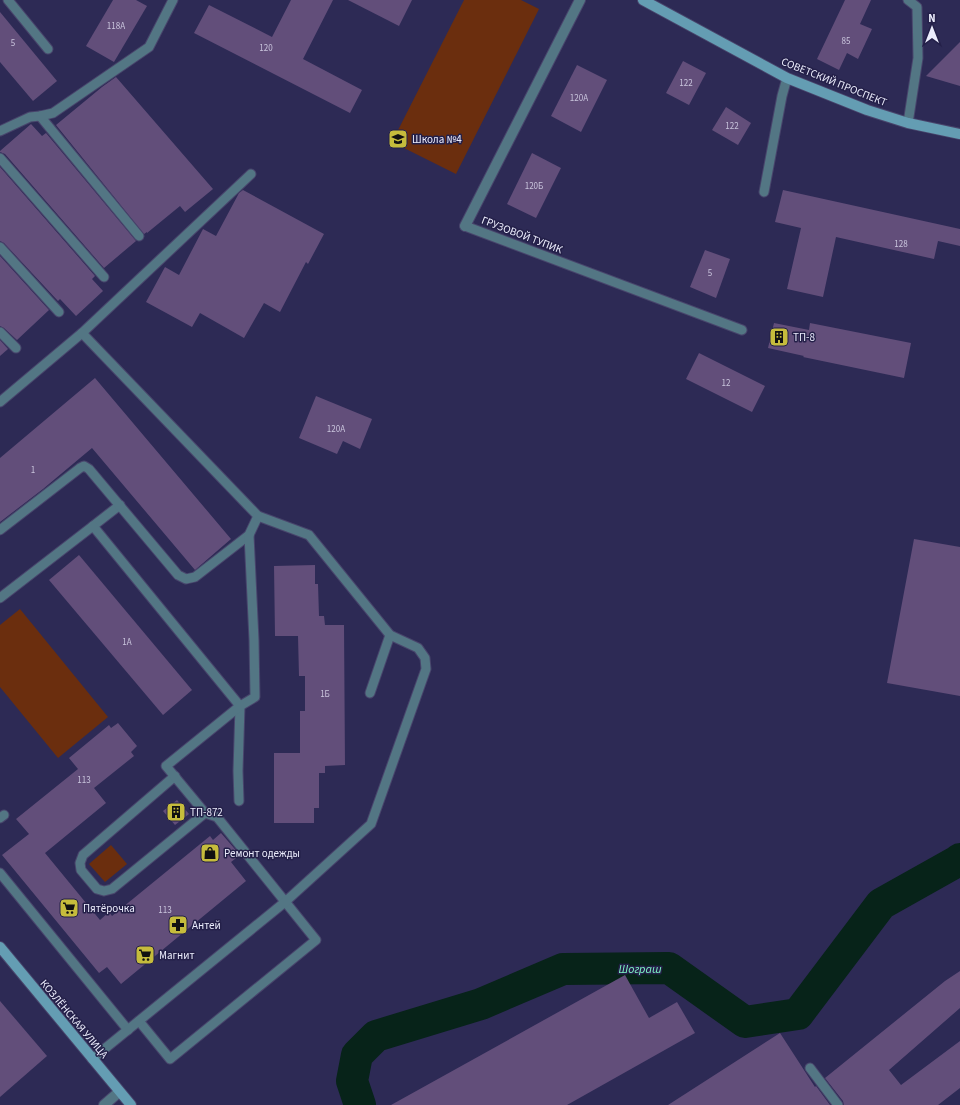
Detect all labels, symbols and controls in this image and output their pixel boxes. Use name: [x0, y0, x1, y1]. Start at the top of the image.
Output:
north arrow: [912, 8, 952, 48]
text: N: [928, 11, 936, 26]
house number: 118А: [107, 20, 125, 33]
house number: 85: [842, 35, 851, 48]
house number: 5: [11, 37, 16, 50]
house number: 120: [259, 42, 273, 55]
street label: СОВЕТСКИЙ ПРОСПЕКТ: [779, 54, 889, 110]
house number: 122: [679, 77, 693, 90]
house number: 120А: [570, 92, 588, 105]
house number: 122: [725, 120, 739, 133]
school or university icon: Школа №4: [387, 128, 409, 150]
place label: Школа №4: [412, 132, 462, 147]
house number: 120Б: [525, 180, 543, 193]
street label: ГРУЗОВОЙ ТУПИК: [479, 213, 565, 258]
house number: 128: [894, 238, 908, 251]
house number: 5: [708, 267, 713, 280]
building icon: ТП-8: [768, 326, 790, 348]
place label: ТП-8: [793, 330, 815, 345]
house number: 12: [722, 377, 731, 390]
house number: 120А: [327, 423, 345, 436]
house number: 1: [31, 464, 35, 477]
house number: 1А: [122, 636, 132, 649]
house number: 1Б: [320, 688, 330, 701]
house number: 113: [77, 774, 91, 787]
building icon: ТП-872: [165, 801, 187, 823]
place label: ТП-872: [190, 805, 223, 820]
shop icon: Ремонт одежды: [199, 842, 221, 864]
place label: Ремонт одежды: [224, 846, 300, 861]
supermarket icon: Пятёрочка: [58, 897, 80, 919]
place label: Пятёрочка: [83, 901, 135, 916]
house number: 113: [158, 904, 172, 917]
pharmacy icon: Антей: [167, 914, 189, 936]
place label: Антей: [192, 918, 221, 933]
supermarket icon: Магнит: [134, 944, 156, 966]
place label: Магнит: [159, 948, 195, 963]
water label: Шограш: [619, 961, 662, 978]
street label: КОЗЛЁНСКАЯ УЛИЦА: [37, 976, 111, 1062]

